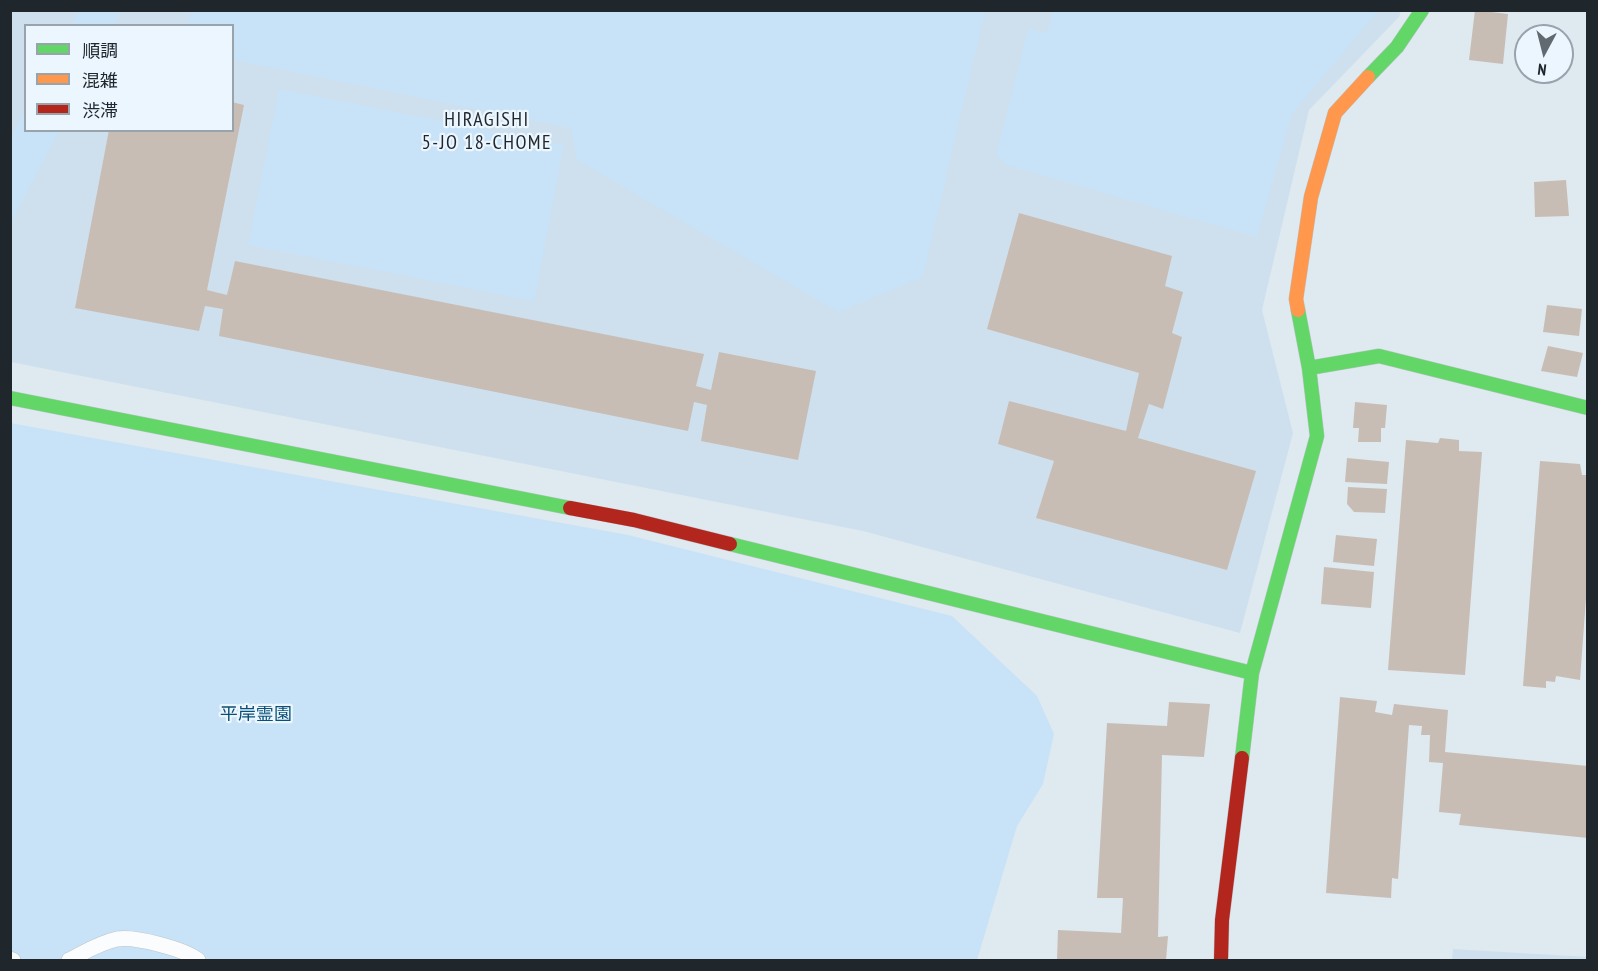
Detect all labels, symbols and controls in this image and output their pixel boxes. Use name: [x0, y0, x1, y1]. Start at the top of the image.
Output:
legend: [24, 24, 234, 132]
north arrow: [1514, 24, 1574, 84]
text: 順調: [82, 39, 118, 62]
text: N: [1537, 59, 1548, 80]
text: 混雑: [82, 69, 118, 92]
text: 渋滞: [82, 99, 118, 122]
district label: HIRAGISHI 5-JO 18-CHOME: [422, 108, 552, 155]
park label: 平岸霊園: [220, 704, 292, 726]

